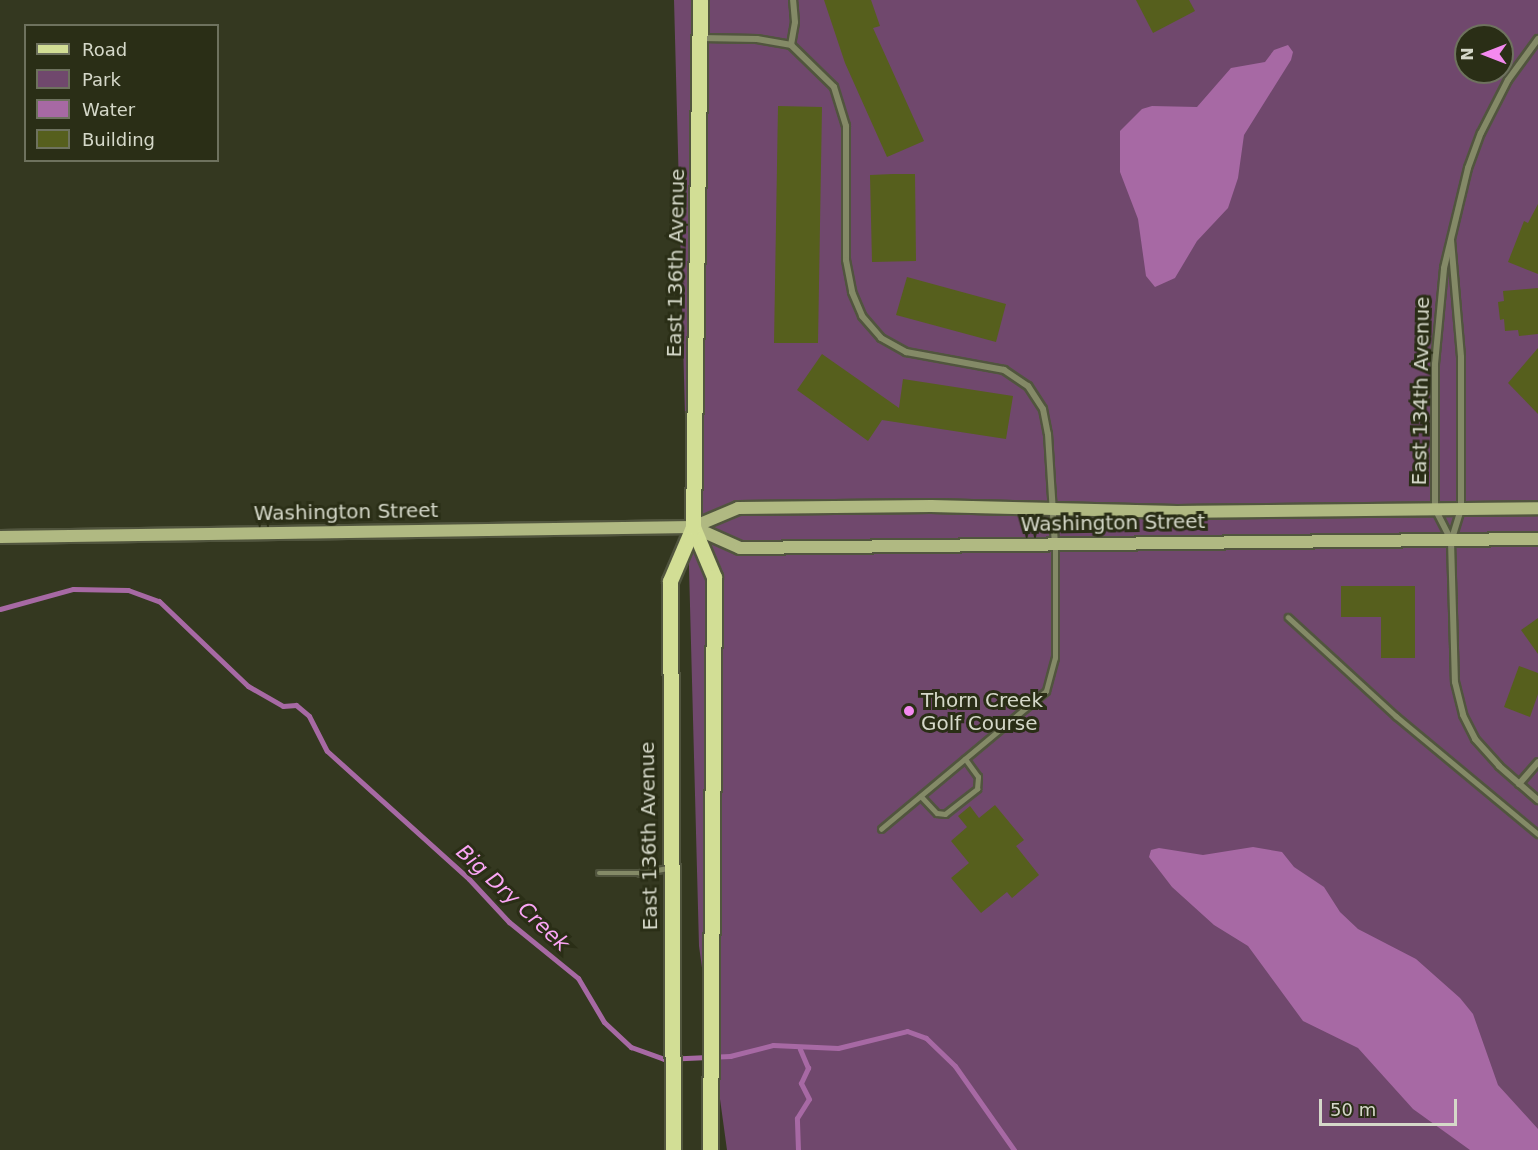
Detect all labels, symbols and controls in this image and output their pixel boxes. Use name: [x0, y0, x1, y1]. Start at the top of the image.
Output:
legend: [24, 24, 219, 162]
north arrow: [1454, 24, 1514, 84]
text: Road: [82, 39, 127, 60]
text: N: [1458, 47, 1477, 61]
text: Park: [82, 69, 121, 90]
text: Water: [82, 99, 135, 120]
text: Building: [82, 129, 155, 150]
street label: East 136th Avenue: [662, 168, 690, 358]
street label: East 134th Avenue: [1407, 296, 1435, 486]
street label: Washington Street: [253, 498, 439, 526]
street label: Washington Street: [1020, 509, 1206, 537]
place label: Thorn Creek Golf Course: [921, 688, 1043, 735]
marker: Thorn Creek Golf Course: [902, 704, 916, 718]
street label: East 136th Avenue: [635, 741, 663, 931]
water label: Big Dry Creek: [451, 839, 575, 957]
scale bar: [1322, 1087, 1460, 1125]
text: 50 m: [1330, 1099, 1376, 1120]

